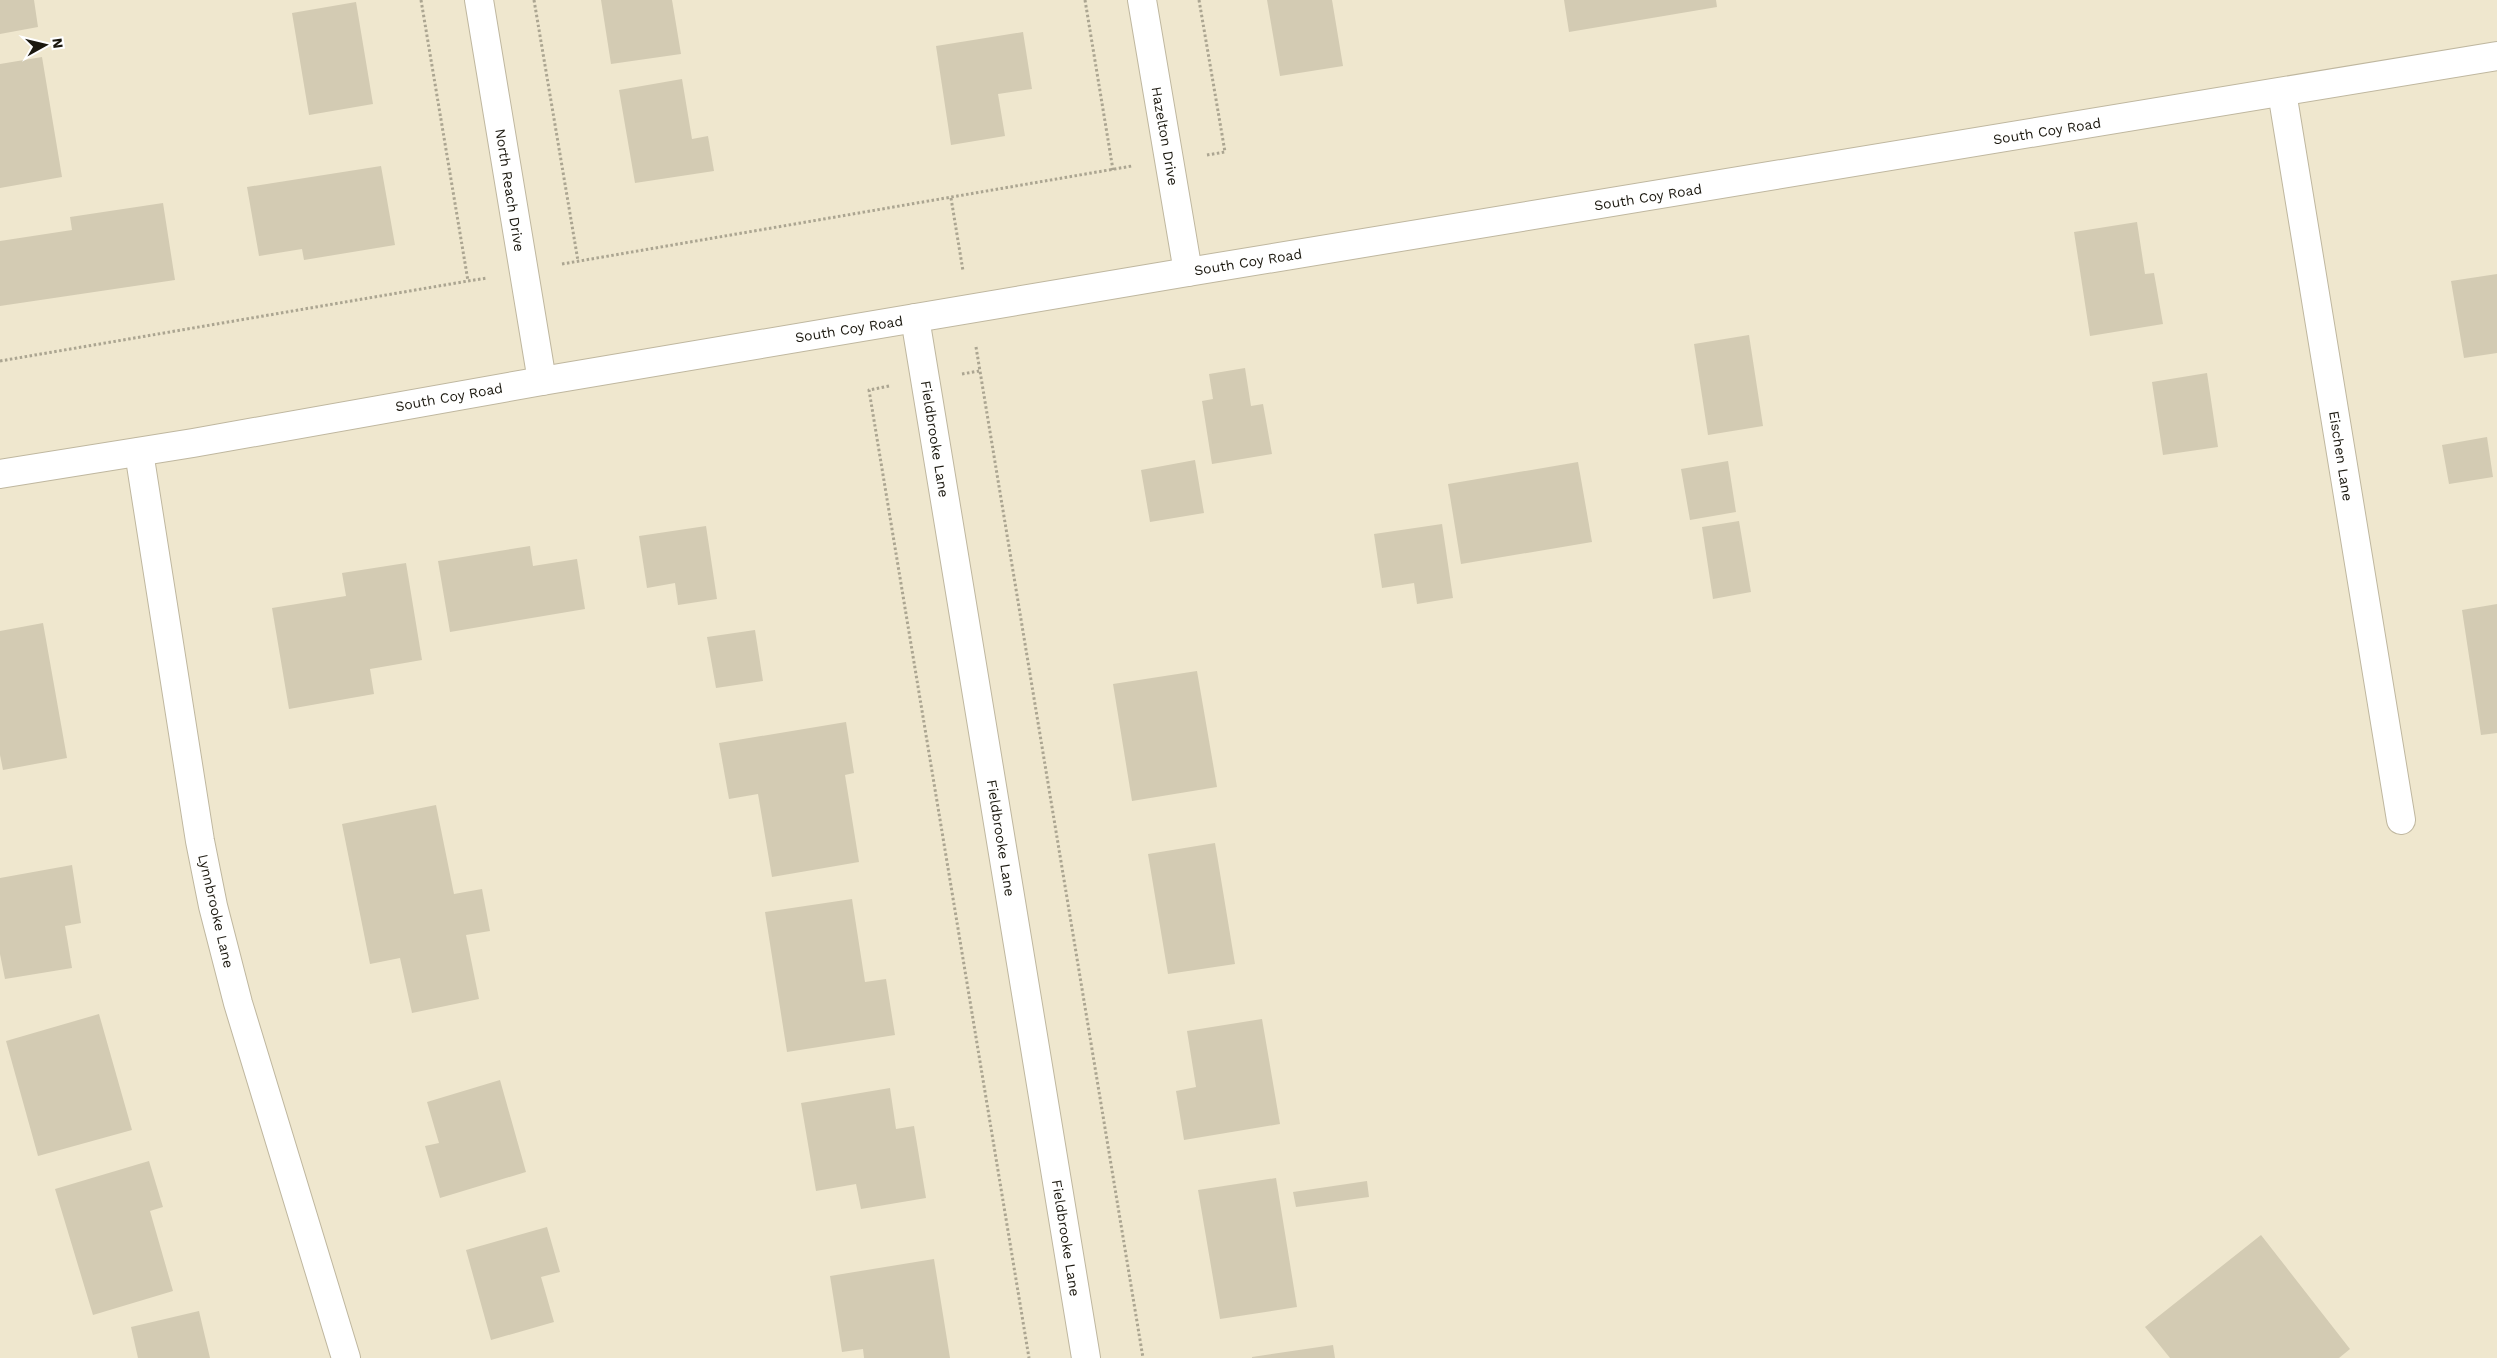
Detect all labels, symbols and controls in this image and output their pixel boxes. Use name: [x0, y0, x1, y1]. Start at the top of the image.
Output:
north arrow: [20, 20, 70, 70]
text: N: [49, 37, 67, 49]
street label: Hazelton Drive: [1148, 85, 1182, 187]
street label: South Coy Road: [1992, 115, 2102, 147]
street label: North Reach Drive: [492, 127, 528, 253]
street label: South Coy Road: [1593, 181, 1703, 213]
street label: South Coy Road: [1193, 246, 1303, 278]
street label: South Coy Road: [794, 313, 904, 345]
street label: Fieldbrooke Lane: [918, 379, 952, 499]
street label: South Coy Road: [394, 380, 504, 414]
street label: Eischen Lane: [2326, 410, 2356, 502]
street label: Fieldbrooke Lane: [984, 778, 1018, 898]
street label: Lynnbrooke Lane: [195, 853, 237, 969]
street label: Fieldbrooke Lane: [1049, 1178, 1083, 1298]

